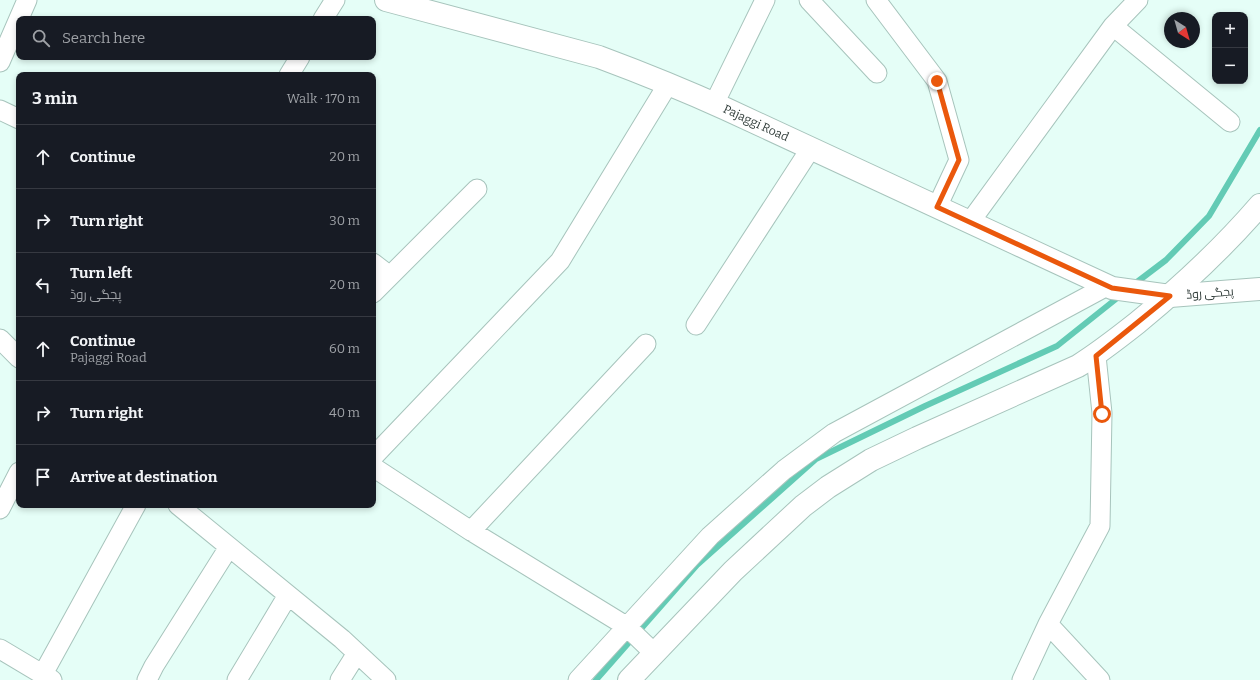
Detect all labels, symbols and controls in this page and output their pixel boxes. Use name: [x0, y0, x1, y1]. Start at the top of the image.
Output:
north arrow: [1164, 12, 1200, 48]
map controls: [1212, 12, 1248, 84]
button: +: [1212, 12, 1248, 48]
search box: [16, 16, 376, 60]
icon: search: [30, 27, 52, 49]
text: Search here: [62, 29, 145, 47]
button: −: [1212, 48, 1248, 84]
route end: [928, 72, 946, 90]
text: 3 min: [32, 88, 77, 109]
text: Walk · 170 m: [287, 91, 360, 106]
street label: Pajaggi Road: [721, 102, 791, 144]
icon: ahead: [32, 146, 54, 168]
text: Continue: [70, 148, 136, 166]
text: 20 m: [330, 149, 360, 164]
icon: right: [32, 210, 54, 232]
text: Turn right: [70, 212, 143, 230]
text: 30 m: [329, 213, 360, 228]
text: Turn left: [70, 264, 132, 282]
icon: left: [32, 274, 54, 296]
text: 20 m: [330, 277, 360, 292]
street label: پجگی روڈ: [1186, 284, 1235, 304]
text: پجگی روڈ: [70, 287, 121, 302]
text: Continue: [70, 332, 136, 350]
icon: ahead: [32, 338, 54, 360]
text: 60 m: [329, 341, 360, 356]
text: Pajaggi Road: [70, 350, 147, 365]
icon: right: [32, 402, 54, 424]
text: Turn right: [70, 404, 143, 422]
text: 40 m: [329, 405, 360, 420]
route start: [1093, 405, 1111, 423]
icon: arrive: [32, 466, 54, 488]
text: Arrive at destination: [70, 468, 217, 486]

